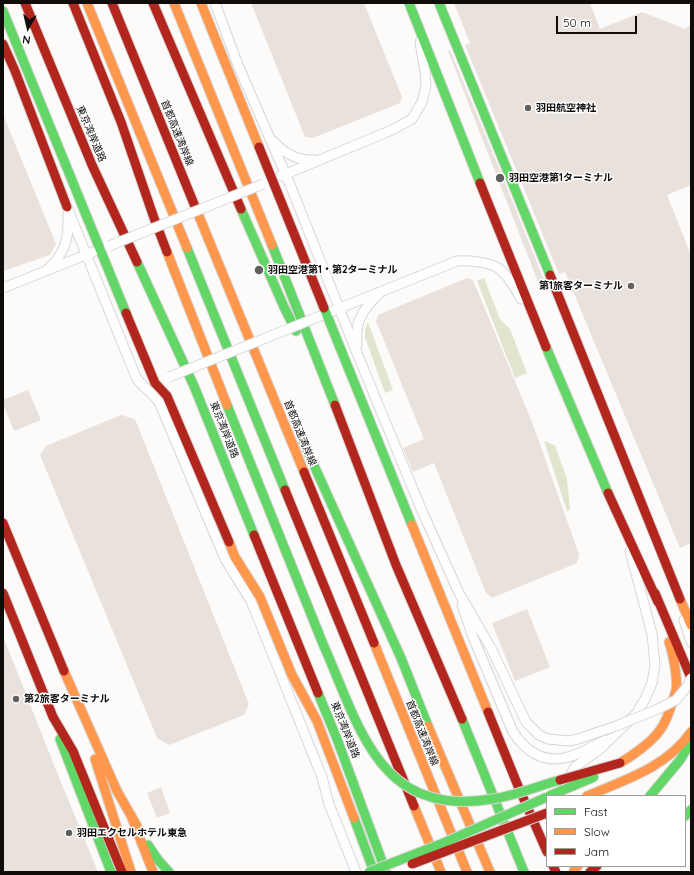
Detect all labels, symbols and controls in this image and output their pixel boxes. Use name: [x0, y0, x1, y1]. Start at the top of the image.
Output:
north arrow: [8, 8, 48, 48]
scale bar: [558, 8, 639, 34]
text: 50 m: [563, 15, 591, 30]
text: N: [21, 32, 31, 47]
street label: 首都高速湾岸線: [158, 98, 196, 168]
place label: 羽田航空神社: [536, 102, 596, 114]
marker: 羽田航空神社: [523, 103, 533, 113]
street label: 東京湾岸道路: [74, 104, 108, 164]
marker: 羽田空港第1ターミナル: [494, 172, 506, 184]
place label: 羽田空港第1ターミナル: [509, 172, 613, 184]
marker: 羽田空港第1・第2ターミナル: [253, 264, 265, 276]
place label: 羽田空港第1・第2ターミナル: [268, 264, 398, 276]
place label: 第1旅客ターミナル: [539, 280, 623, 292]
marker: 第1旅客ターミナル: [626, 281, 636, 291]
street label: 首都高速湾岸線: [281, 398, 319, 468]
street label: 東京湾岸道路: [207, 400, 241, 460]
place label: 第2旅客ターミナル: [24, 693, 110, 705]
marker: 第2旅客ターミナル: [11, 694, 21, 704]
street label: 首都高速湾岸線: [403, 698, 441, 768]
street label: 東京湾岸道路: [328, 700, 362, 760]
legend: [546, 795, 686, 867]
text: Fast: [584, 804, 608, 819]
text: Slow: [584, 824, 610, 839]
place label: 羽田エクセルホテル東急: [77, 827, 187, 839]
marker: 羽田エクセルホテル東急: [64, 828, 74, 838]
text: Jam: [584, 844, 609, 859]

